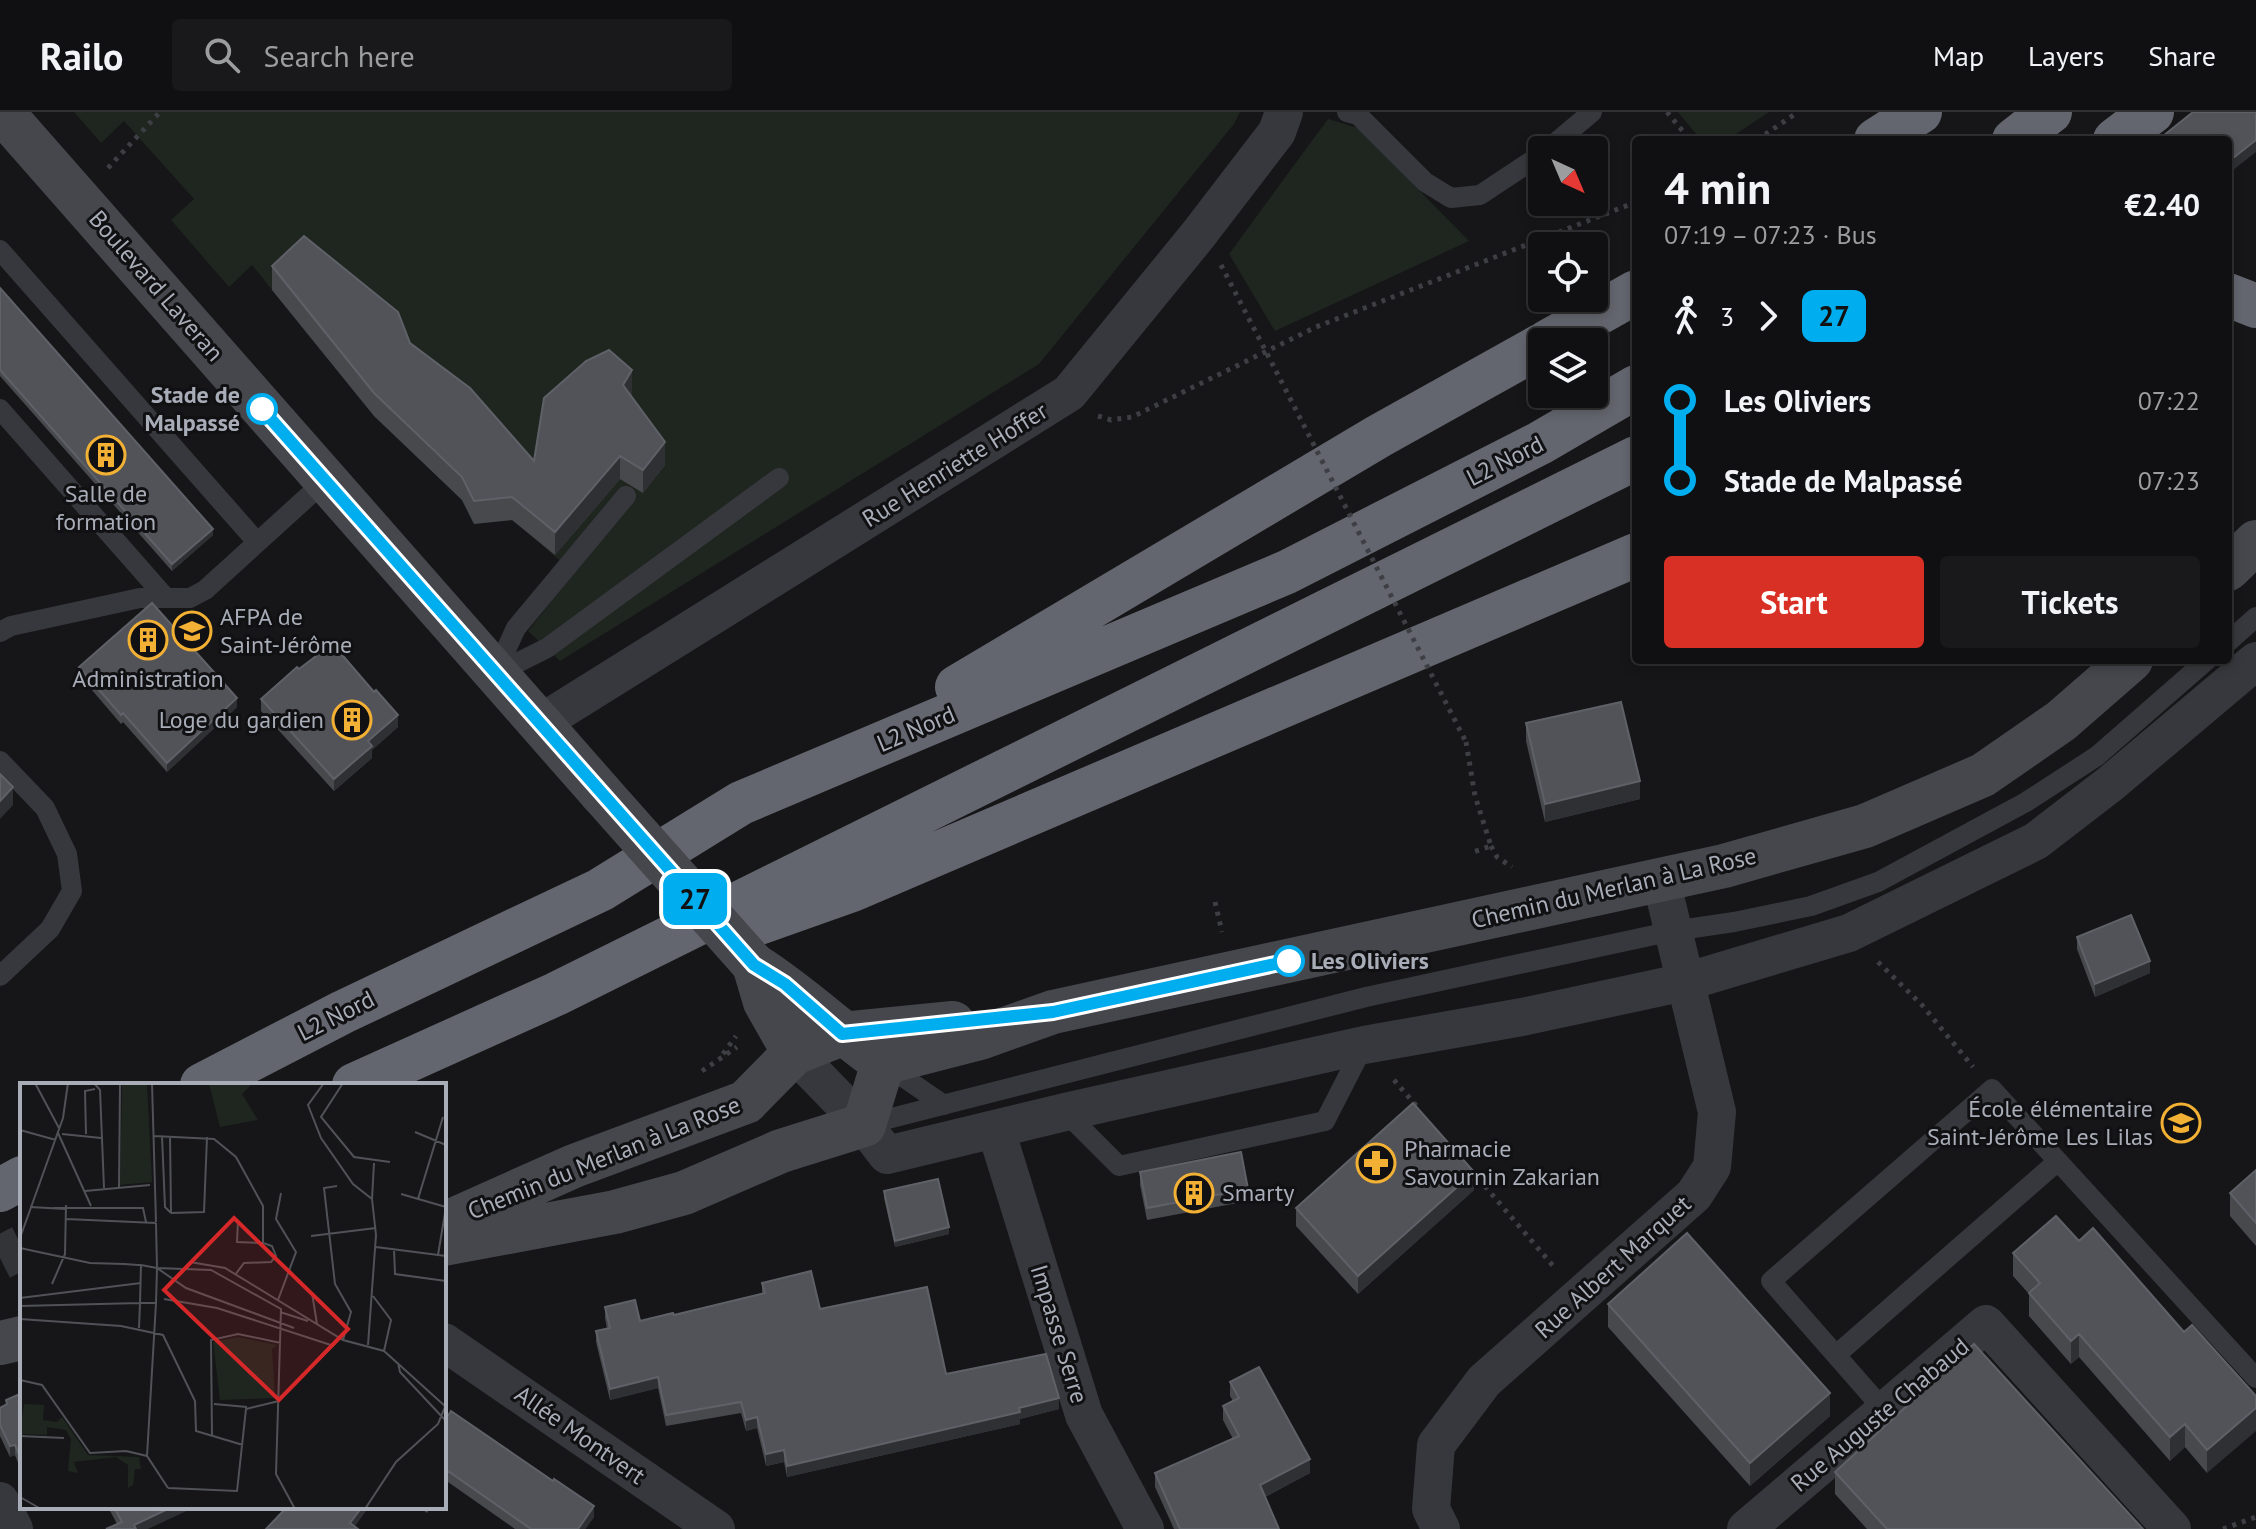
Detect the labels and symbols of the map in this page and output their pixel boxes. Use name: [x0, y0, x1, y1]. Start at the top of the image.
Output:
north arrow: [1528, 136, 1608, 216]
street label: Boulevard Laveran: [82, 204, 230, 368]
place label: Stade de Malpassé: [145, 379, 240, 438]
marker: Stade de Malpassé: [247, 394, 277, 424]
street label: Rue Henriette Hoffer: [856, 395, 1053, 534]
street label: L2 Nord: [1461, 428, 1548, 493]
building icon: Salle de formation: [85, 434, 127, 476]
place label: Salle de formation: [56, 478, 156, 537]
place label: AFPA de Saint-Jérôme: [220, 601, 352, 660]
school or university icon: AFPA de Saint-Jérôme: [171, 610, 213, 652]
building icon: Administration: [127, 619, 169, 661]
place label: Administration: [72, 663, 224, 694]
street label: L2 Nord: [872, 698, 960, 759]
building icon: Loge du gardien: [331, 699, 373, 741]
place label: Loge du gardien: [159, 704, 324, 735]
street label: Chemin du Merlan à La Rose: [1468, 840, 1759, 935]
line badge: 27: [659, 873, 731, 925]
place label: Les Oliviers: [1311, 945, 1429, 976]
marker: Les Oliviers: [1274, 946, 1304, 976]
street label: L2 Nord: [292, 983, 379, 1048]
inset map: [20, 1083, 446, 1509]
street label: Chemin du Merlan à La Rose: [463, 1089, 745, 1226]
place label: École élémentaire Saint-Jérôme Les Lilas: [1927, 1093, 2153, 1152]
school or university icon: École élémentaire Saint-Jérôme Les Lilas: [2160, 1102, 2202, 1144]
place label: Pharmacie Savournin Zakarian: [1404, 1133, 1600, 1192]
pharmacy icon: Pharmacie Savournin Zakarian: [1355, 1142, 1397, 1184]
building icon: Smarty: [1173, 1172, 1215, 1214]
place label: Smarty: [1222, 1177, 1294, 1208]
street label: Rue Albert Marquet: [1528, 1188, 1697, 1345]
street label: Impasse Serre: [1024, 1261, 1095, 1407]
street label: Rue Auguste Chabaud: [1784, 1331, 1975, 1498]
street label: Allée Montvert: [509, 1378, 652, 1491]

